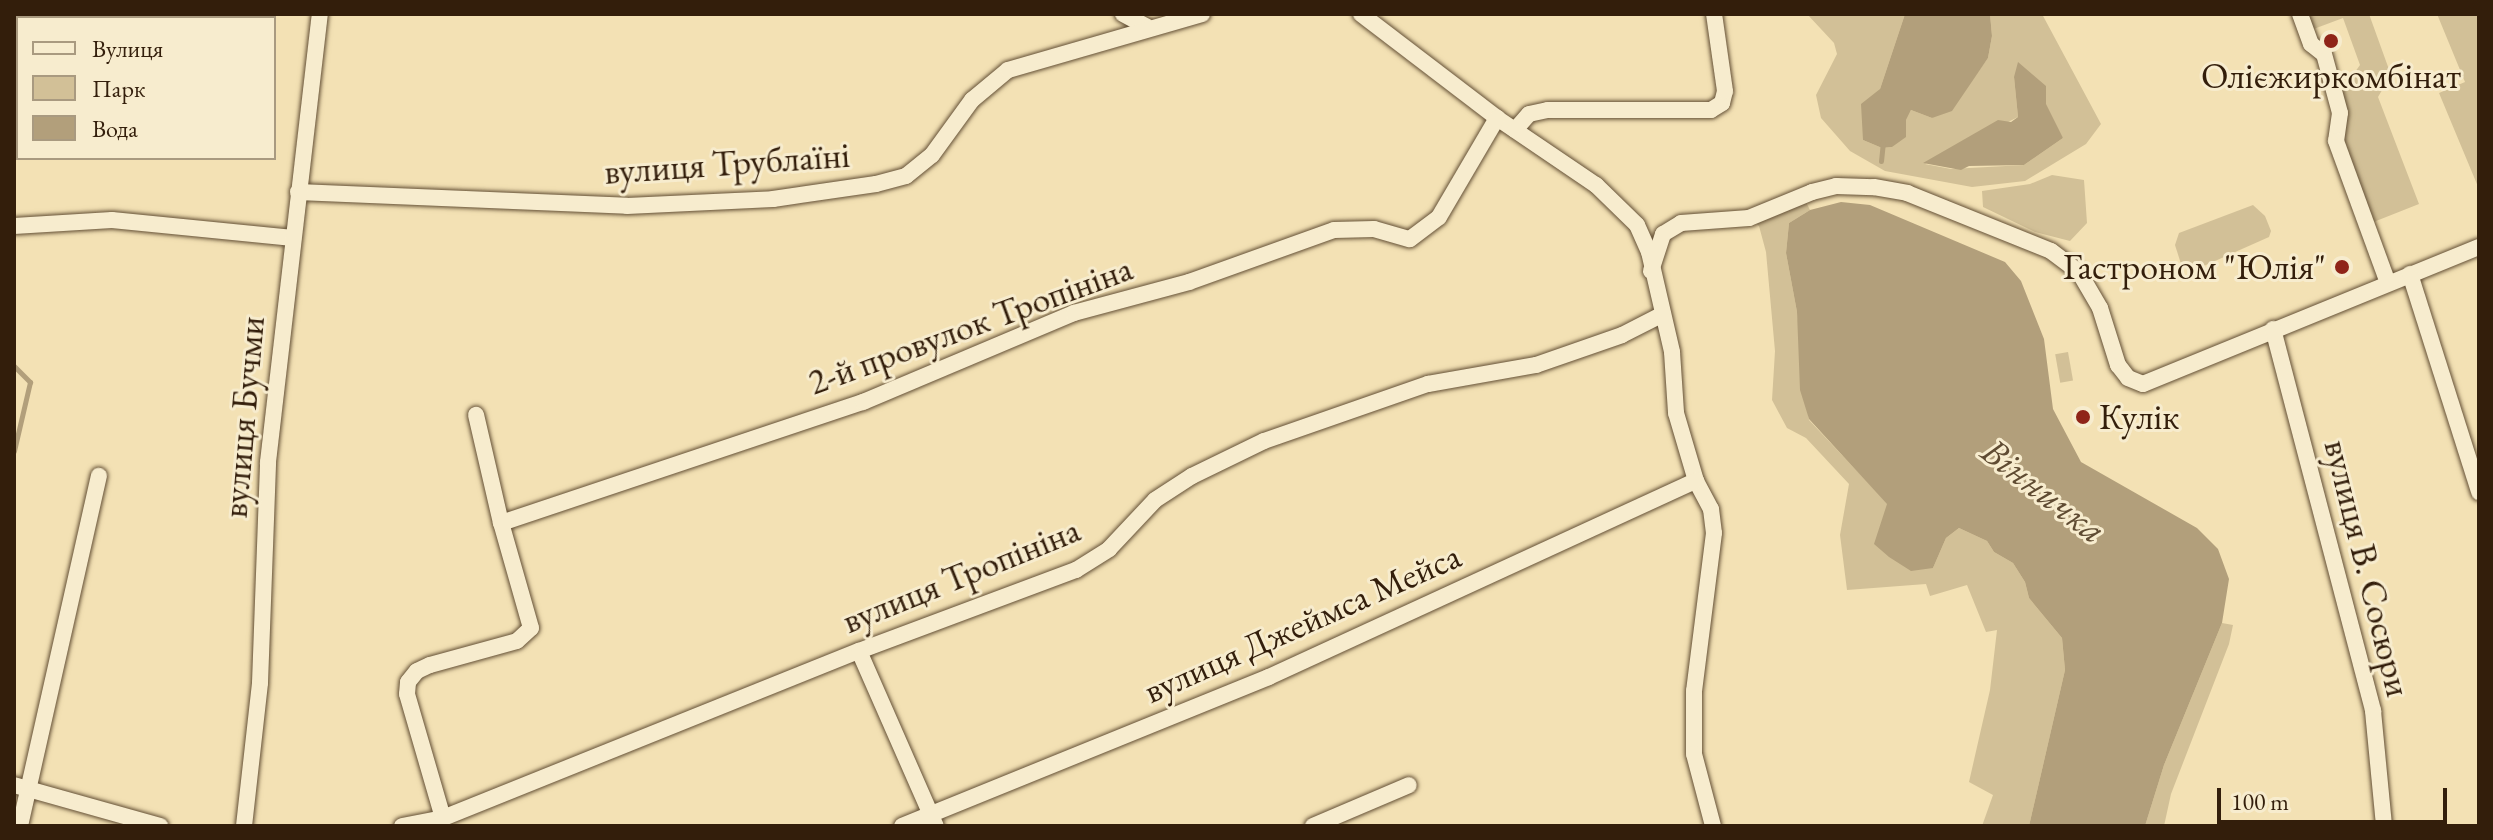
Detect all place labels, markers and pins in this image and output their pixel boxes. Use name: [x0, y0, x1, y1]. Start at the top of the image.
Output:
marker: Олієжиркомбінат: [2322, 32, 2340, 50]
place label: Олієжиркомбінат: [2201, 54, 2461, 98]
place label: Гастроном "Юлія": [2063, 245, 2326, 289]
marker: Гастроном "Юлія": [2333, 258, 2351, 276]
place label: Кулік: [2099, 395, 2180, 439]
marker: Кулік: [2074, 408, 2092, 426]

